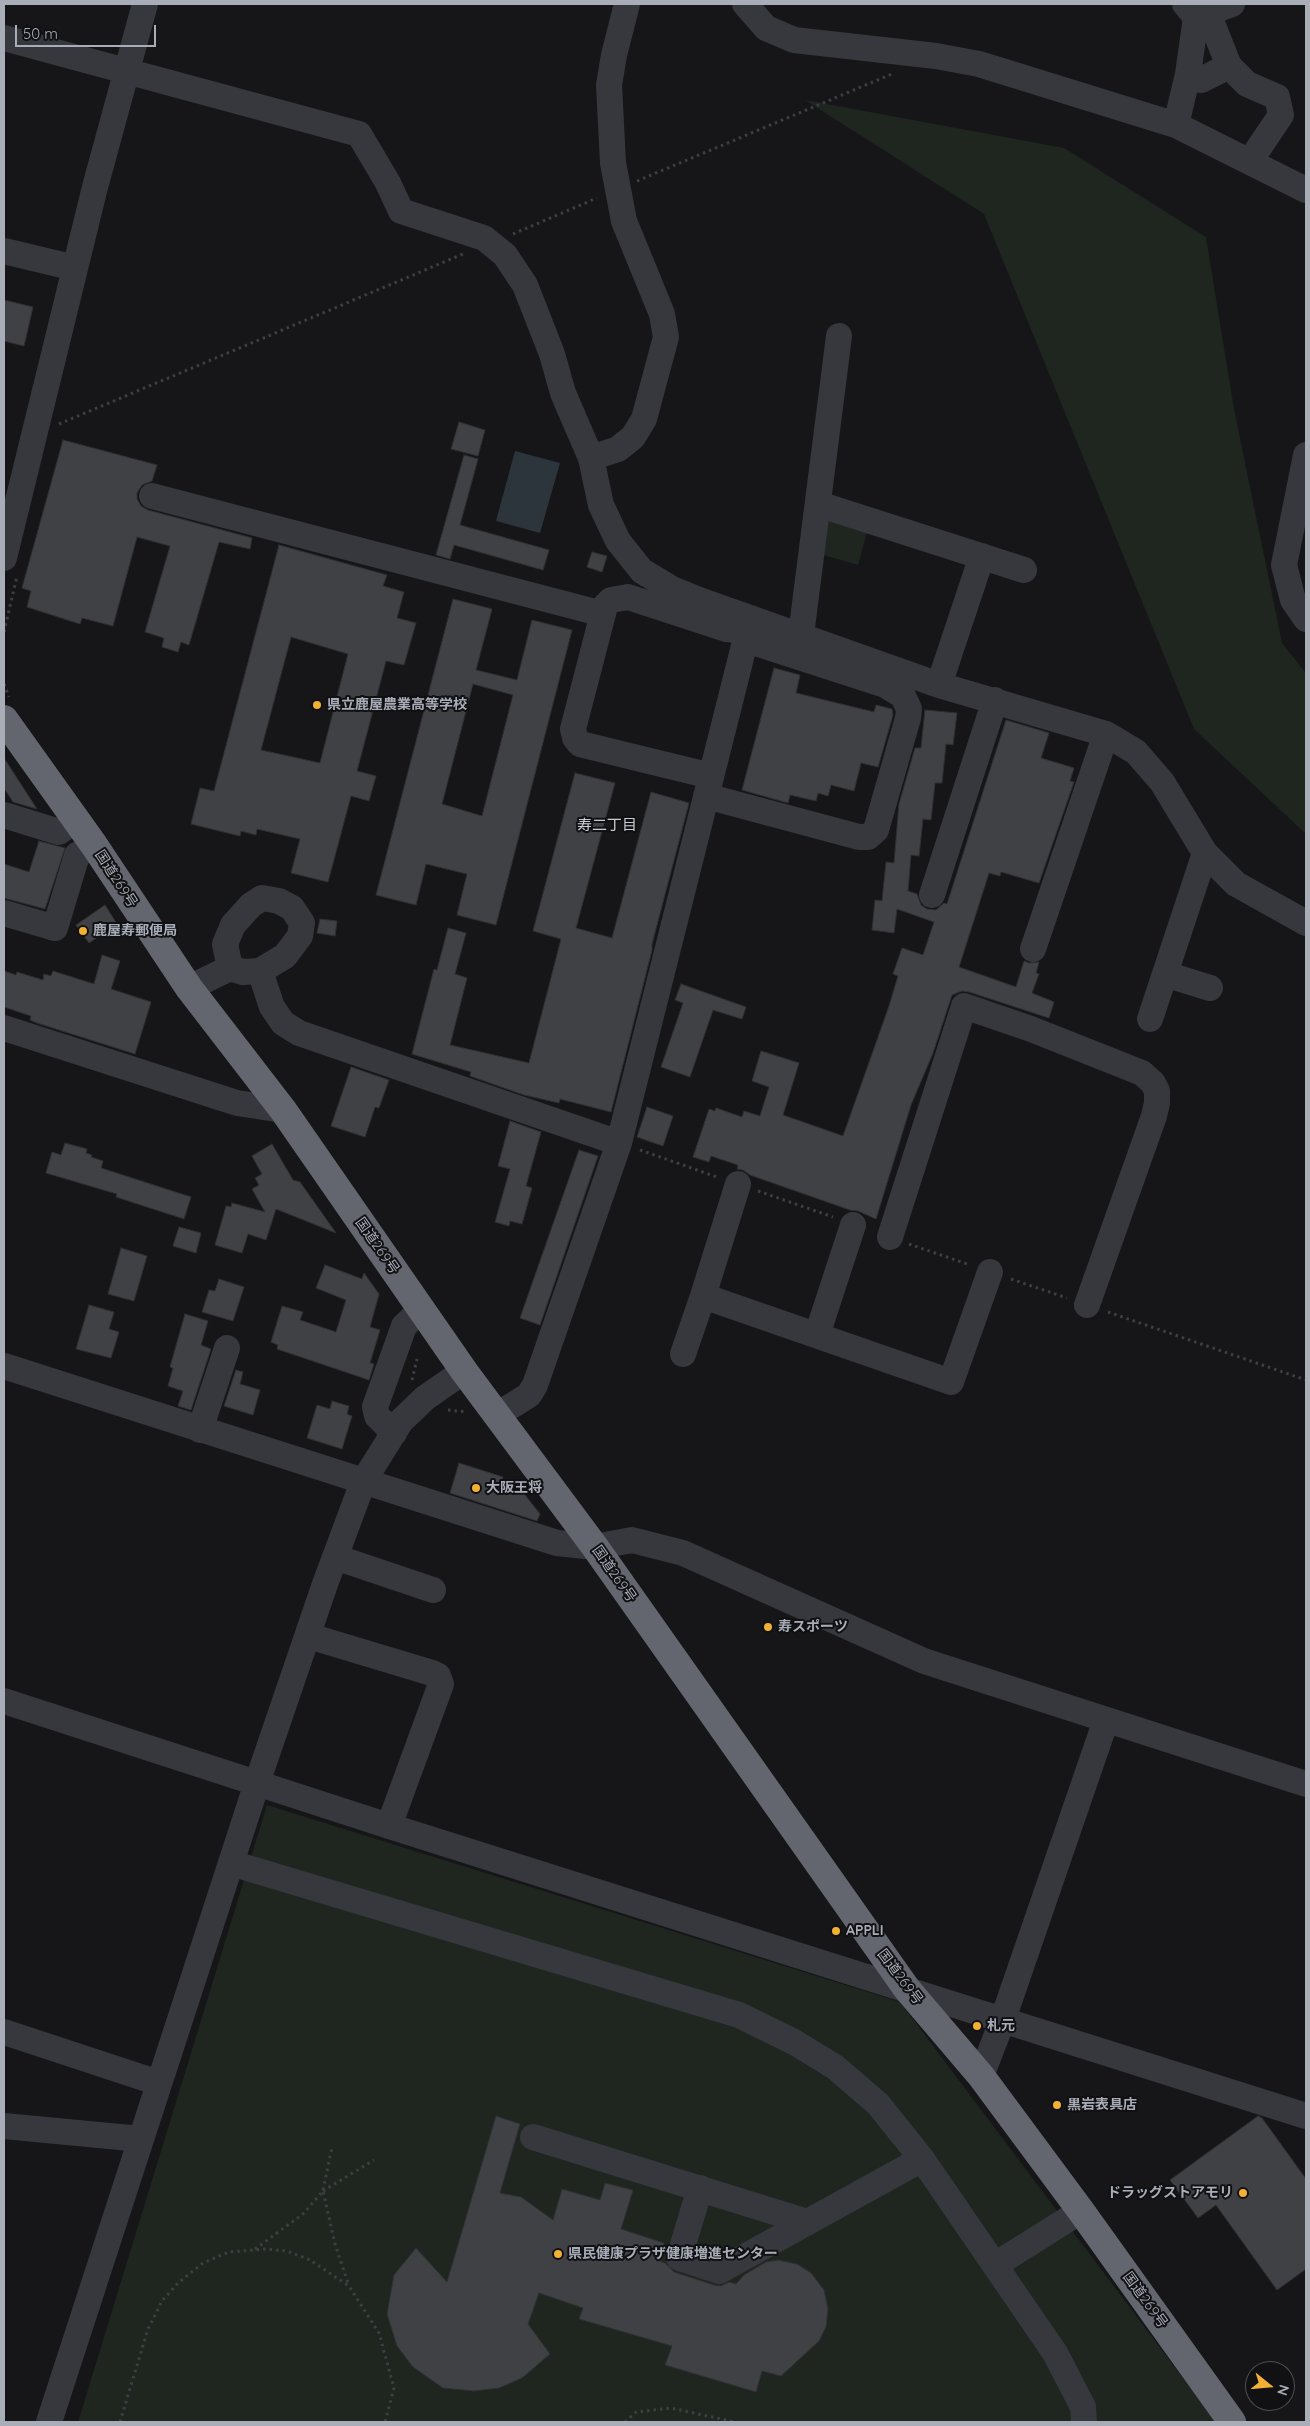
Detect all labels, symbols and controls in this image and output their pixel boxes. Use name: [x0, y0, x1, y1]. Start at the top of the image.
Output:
scale bar: [18, 15, 159, 47]
text: 50 m: [23, 24, 58, 43]
place label: 県立鹿屋農業高等学校: [327, 697, 467, 713]
marker: 県立鹿屋農業高等学校: [311, 699, 323, 711]
district label: 寿二丁目: [577, 816, 637, 834]
street label: 国道269号: [91, 847, 141, 911]
place label: 鹿屋寿郵便局: [93, 923, 177, 939]
marker: 鹿屋寿郵便局: [77, 925, 89, 937]
street label: 国道269号: [351, 1215, 403, 1277]
place label: 大阪王将: [486, 1480, 542, 1496]
marker: 大阪王将: [470, 1482, 482, 1494]
street label: 国道269号: [588, 1543, 640, 1605]
place label: 寿スポーツ: [778, 1619, 848, 1635]
marker: 寿スポーツ: [762, 1621, 774, 1633]
place label: APPLI: [846, 1923, 884, 1939]
marker: APPLI: [830, 1925, 842, 1937]
street label: 国道269号: [874, 1946, 926, 2008]
place label: 札元: [987, 2018, 1015, 2034]
marker: 札元: [971, 2020, 983, 2032]
place label: 黒岩表具店: [1067, 2097, 1137, 2113]
marker: 黒岩表具店: [1051, 2099, 1063, 2111]
place label: ドラッグストアモリ: [1107, 2185, 1233, 2201]
marker: ドラッグストアモリ: [1237, 2187, 1249, 2199]
place label: 県民健康プラザ健康増進センター: [568, 2246, 778, 2262]
marker: 県民健康プラザ健康増進センター: [552, 2248, 564, 2260]
street label: 国道269号: [1119, 2269, 1171, 2331]
north arrow: [1245, 2361, 1295, 2411]
text: N: [1273, 2383, 1294, 2398]

